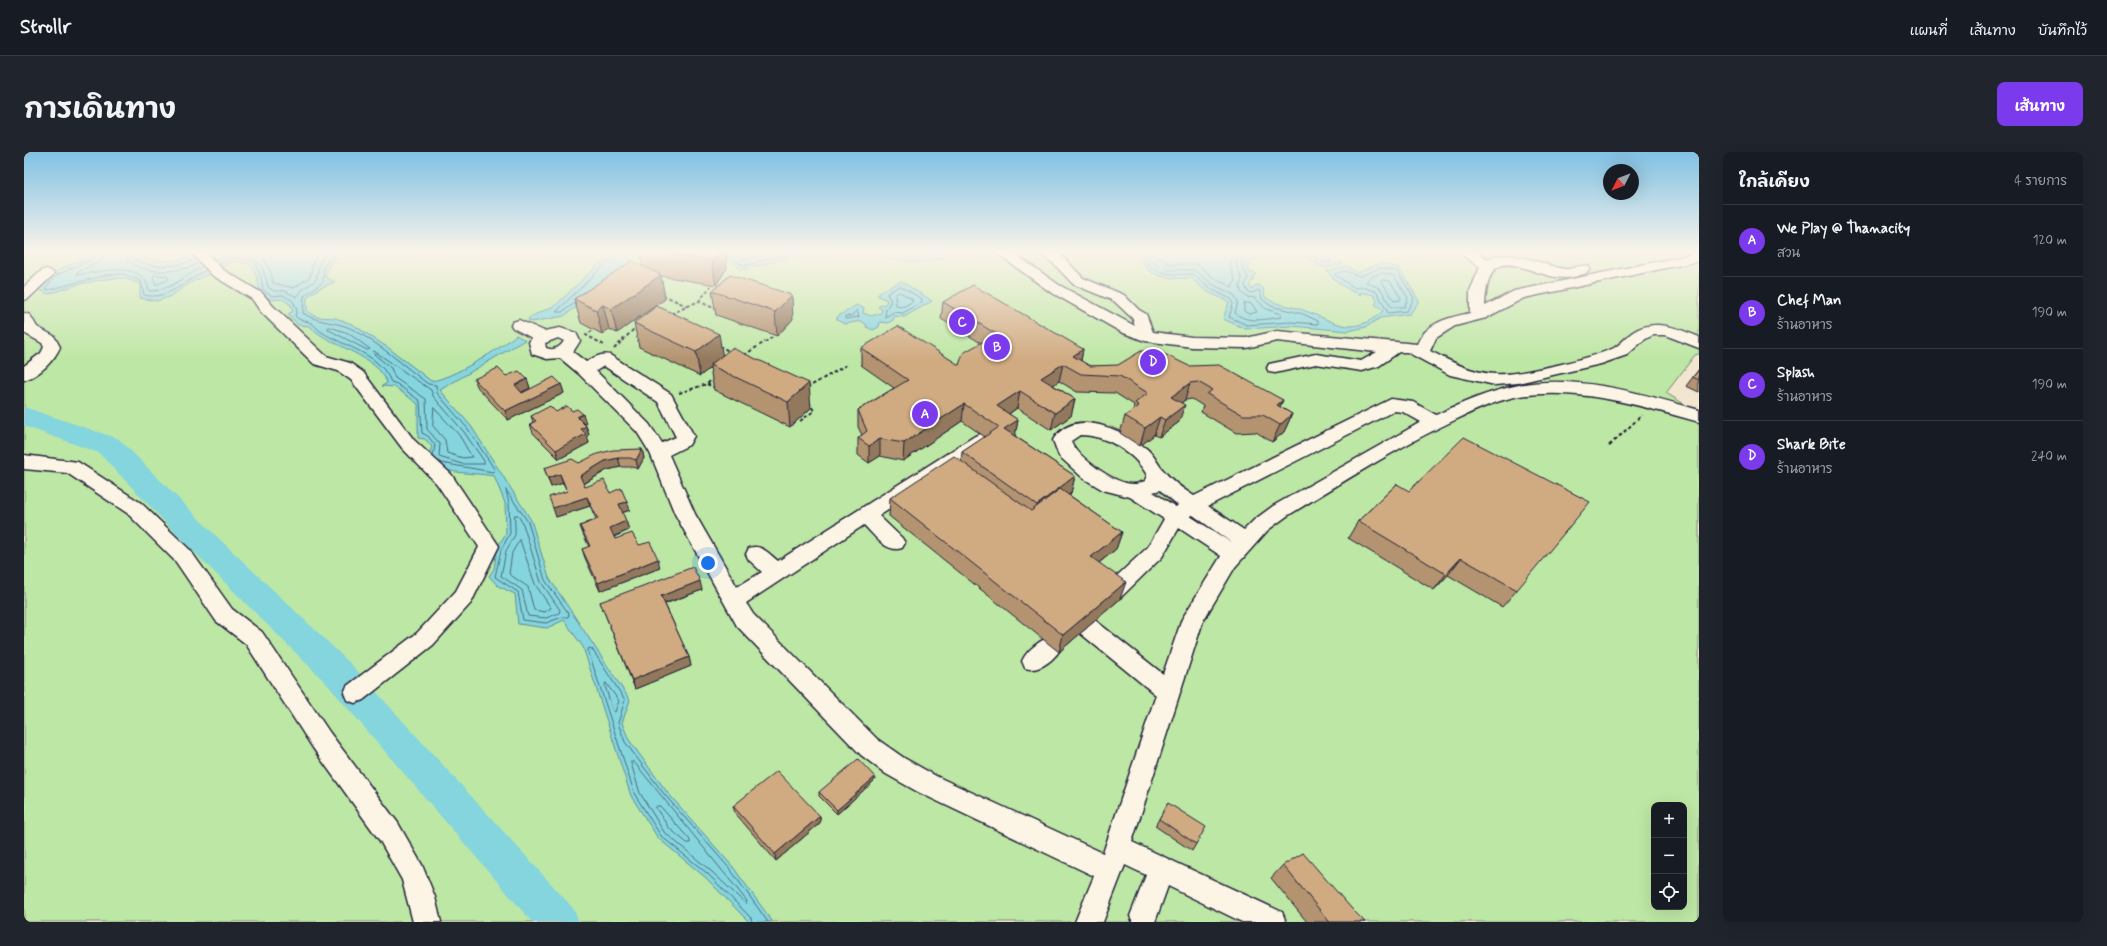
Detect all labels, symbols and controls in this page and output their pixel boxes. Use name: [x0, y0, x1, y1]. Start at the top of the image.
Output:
text: Strollr: [20, 15, 71, 40]
text: แผนที่: [1910, 22, 1947, 40]
text: เส้นทาง: [1969, 22, 2016, 40]
text: บันทึกไว้: [2038, 22, 2087, 40]
button: เส้นทาง: [1997, 82, 2083, 126]
text: การเดินทาง: [24, 92, 176, 129]
north arrow: [1603, 164, 1639, 200]
text: ใกล้เคียง: [1739, 171, 1810, 193]
text: 4 รายการ: [2014, 173, 2067, 190]
text: We Play @ Thanacity: [1777, 219, 1910, 239]
text: A: [1748, 232, 1756, 249]
text: 120 m: [2033, 232, 2067, 249]
text: สวน: [1777, 245, 1800, 262]
text: Chef Man: [1777, 291, 1842, 311]
text: B: [1748, 304, 1756, 321]
text: 190 m: [2032, 304, 2067, 321]
pin: C: [949, 307, 975, 337]
text: ร้านอาหาร: [1777, 317, 1833, 334]
pin: B: [984, 332, 1010, 362]
pin: D: [1140, 347, 1166, 377]
text: Splash: [1777, 363, 1815, 383]
text: C: [1747, 376, 1757, 393]
text: 190 m: [2032, 376, 2067, 393]
text: ร้านอาหาร: [1777, 389, 1833, 406]
pin: A: [912, 399, 938, 429]
text: Shark Bite: [1777, 435, 1846, 455]
text: D: [1748, 448, 1756, 465]
text: 240 m: [2031, 448, 2067, 465]
text: ร้านอาหาร: [1777, 461, 1833, 478]
your location: [698, 553, 718, 573]
map controls: [1651, 802, 1687, 910]
button: +: [1651, 802, 1687, 838]
button: −: [1651, 838, 1687, 874]
button: locate: [1651, 874, 1687, 910]

